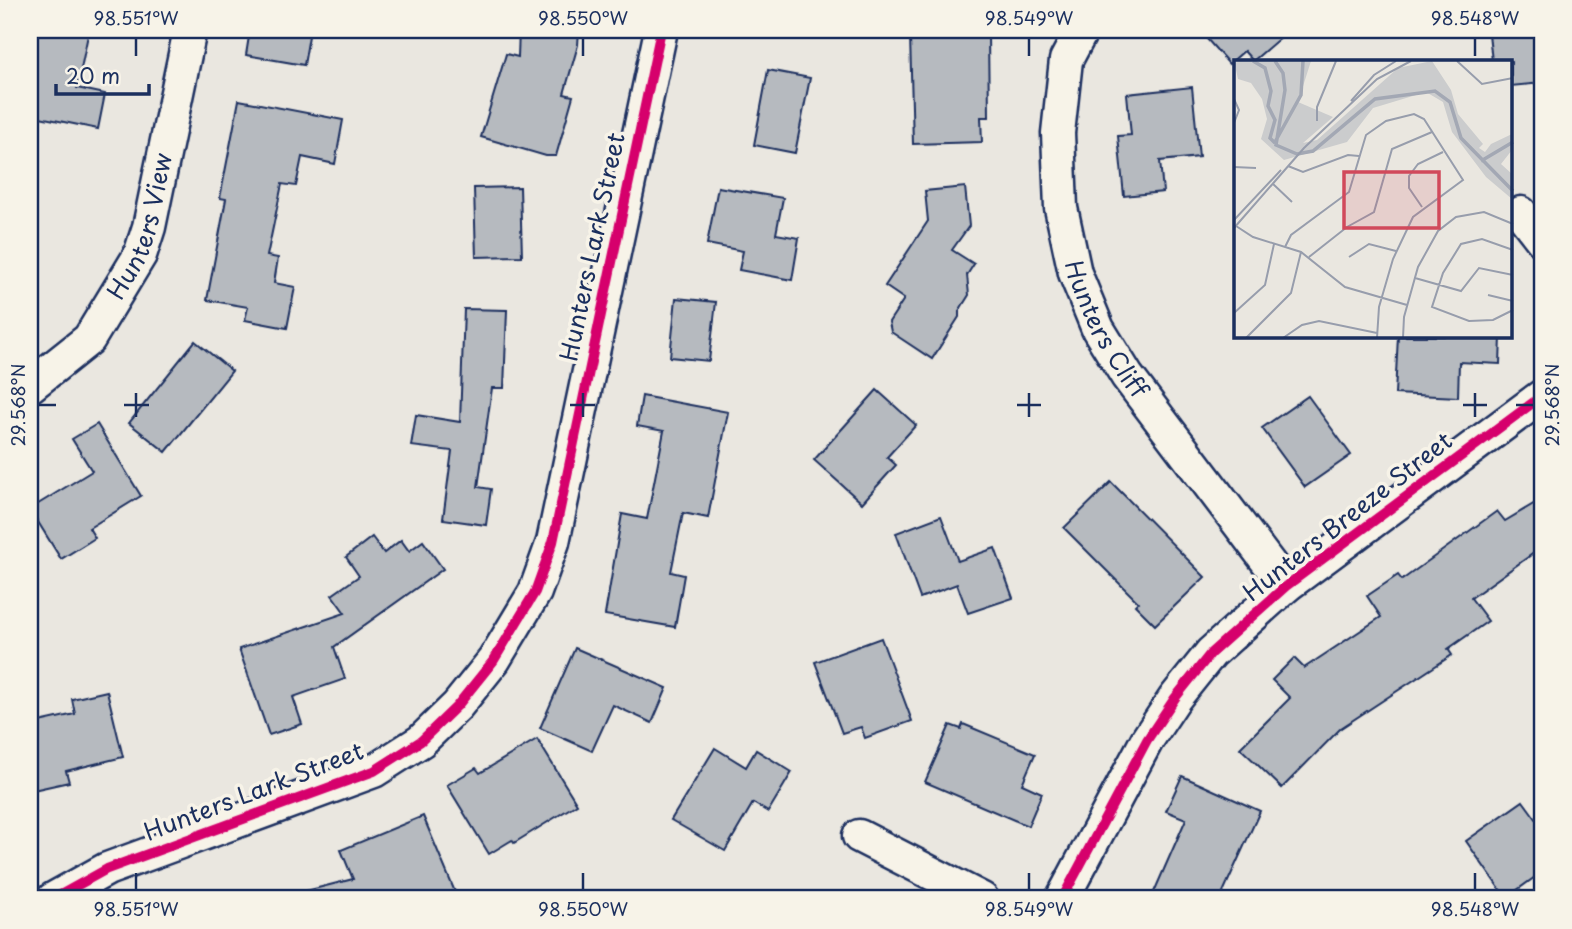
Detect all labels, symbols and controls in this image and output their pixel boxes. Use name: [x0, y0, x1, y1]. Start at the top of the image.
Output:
text: 98.551°W: [94, 4, 179, 31]
text: 98.550°W: [538, 4, 629, 31]
text: 98.549°W: [985, 4, 1074, 31]
text: 98.548°W: [1431, 4, 1520, 31]
scale bar: [56, 52, 149, 96]
text: 20 m: [66, 59, 120, 91]
inset map: [1234, 60, 1512, 338]
street label: Hunters Lark Street: [549, 129, 633, 364]
street label: Hunters View: [97, 149, 180, 306]
street label: Hunters Cliff: [1057, 257, 1158, 406]
text: 29.568°N: [4, 364, 31, 446]
text: 29.568°N: [1538, 364, 1565, 446]
street label: Hunters Breeze Street: [1234, 422, 1459, 609]
street label: Hunters Lark Street: [138, 732, 369, 849]
text: 98.551°W: [94, 895, 179, 922]
text: 98.550°W: [538, 895, 629, 922]
text: 98.549°W: [985, 895, 1074, 922]
text: 98.548°W: [1431, 895, 1520, 922]

